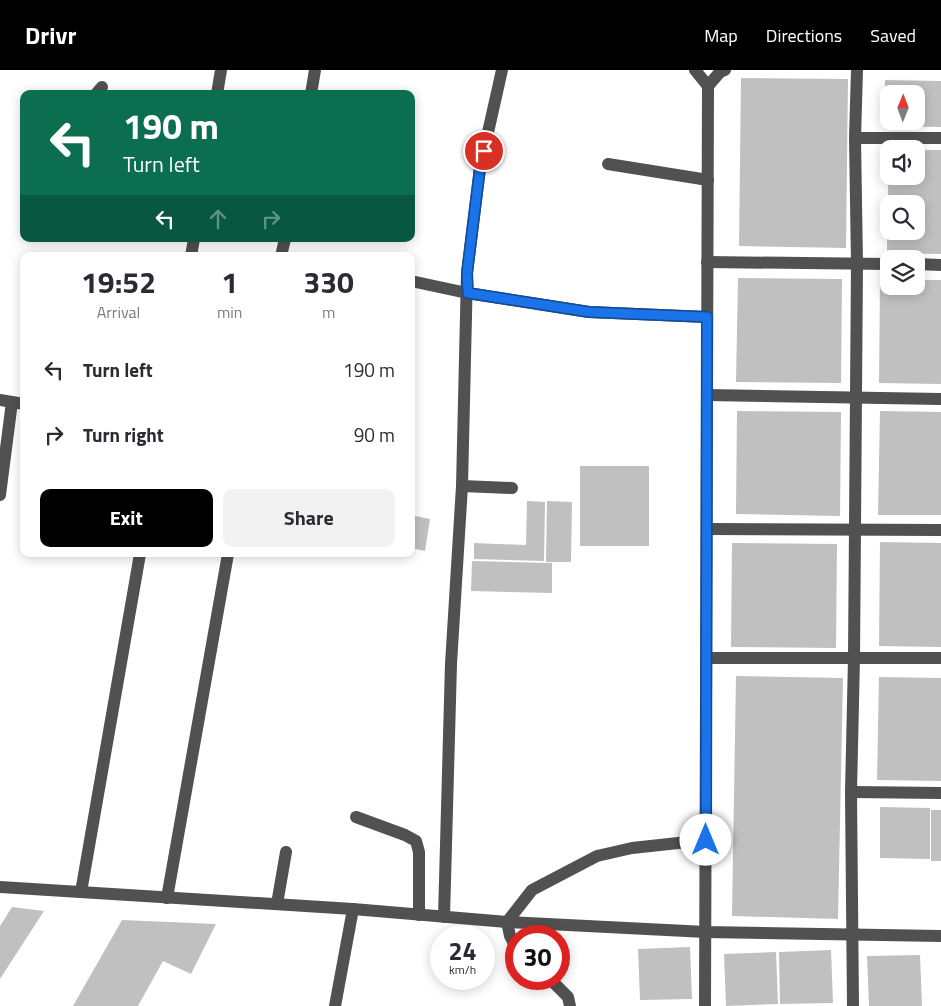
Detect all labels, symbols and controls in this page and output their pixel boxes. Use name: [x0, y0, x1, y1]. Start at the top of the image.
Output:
text: Drivr: [25, 17, 76, 53]
text: Map: [704, 22, 738, 49]
text: Directions: [766, 22, 842, 49]
text: Saved: [870, 22, 916, 49]
north arrow: [880, 85, 925, 130]
map controls: [880, 85, 925, 295]
text: 190 m: [123, 99, 219, 153]
icon: left: [40, 110, 105, 175]
pin: [463, 130, 505, 172]
icon: arrive: [470, 137, 498, 165]
button: sound: [880, 140, 925, 185]
text: Turn left: [123, 147, 200, 181]
button: search: [880, 195, 925, 240]
icon: left: [151, 205, 179, 233]
icon: ahead: [204, 205, 232, 233]
icon: right: [257, 205, 285, 233]
button: layers: [880, 250, 925, 295]
text: 19:52: [81, 259, 156, 305]
text: 1: [221, 259, 238, 305]
text: 330: [304, 259, 354, 305]
text: Arrival: [97, 300, 140, 324]
text: min: [217, 300, 242, 324]
text: m: [322, 300, 335, 324]
text: Turn left: [83, 355, 153, 384]
text: 190 m: [343, 355, 395, 384]
icon: left: [40, 356, 68, 384]
text: Turn right: [83, 420, 164, 449]
text: 90 m: [354, 420, 395, 449]
icon: right: [40, 421, 68, 449]
button: Exit: [40, 489, 213, 547]
button: Share: [223, 489, 395, 547]
position arrow: [679, 813, 731, 865]
speed limit sign: 30: [505, 925, 570, 990]
text: 24: [448, 932, 477, 970]
text: km/h: [449, 960, 476, 979]

